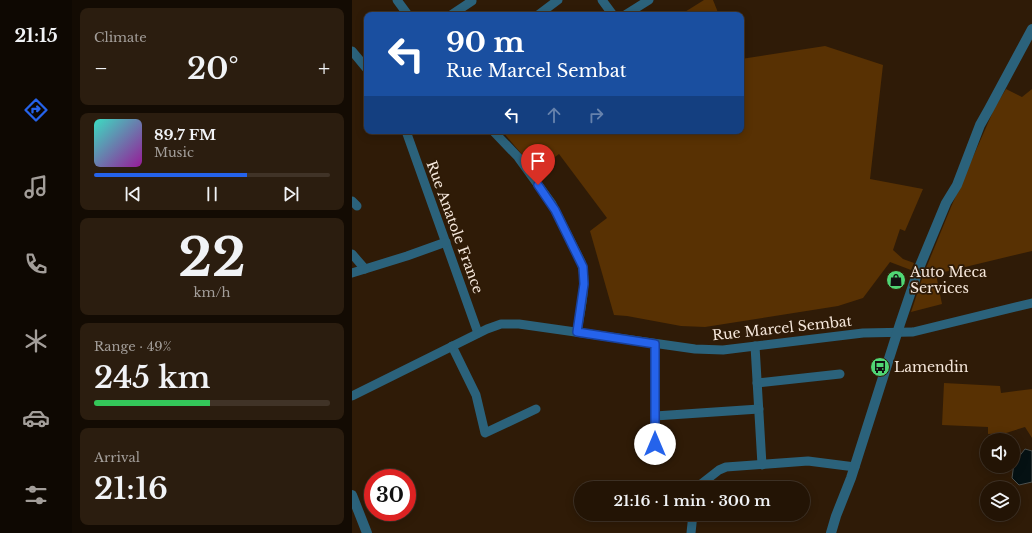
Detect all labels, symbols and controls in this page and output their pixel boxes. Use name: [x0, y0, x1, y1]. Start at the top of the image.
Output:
text: 21:15: [14, 25, 58, 47]
text: 90 m: [446, 25, 524, 60]
icon: left: [380, 28, 432, 80]
text: Climate: [94, 29, 147, 46]
text: 20°: [187, 50, 239, 87]
text: −: [94, 55, 108, 82]
text: +: [318, 55, 330, 82]
text: Rue Marcel Sembat: [446, 60, 626, 82]
icon: directions: [22, 96, 50, 124]
icon: left: [501, 104, 523, 126]
icon: ahead: [543, 104, 565, 126]
icon: right: [585, 104, 607, 126]
text: 89.7 FM: [154, 125, 216, 144]
text: Music: [154, 144, 194, 161]
pin: [521, 144, 555, 185]
icon: arrive: [527, 150, 549, 172]
street label: Rue Anatole France: [423, 158, 487, 296]
icon: music: [22, 173, 50, 201]
icon: previous: [122, 183, 144, 205]
icon: pause: [201, 183, 223, 205]
icon: next: [280, 183, 302, 205]
text: 22: [178, 226, 246, 290]
icon: phone: [22, 250, 50, 278]
place label: Auto Meca Services: [909, 263, 987, 297]
shop icon: Auto Meca Services: [885, 269, 907, 291]
text: km/h: [194, 284, 230, 301]
street label: Rue Marcel Sembat: [711, 312, 853, 344]
icon: climate: [22, 327, 50, 355]
text: Range · 49%: [94, 338, 171, 355]
bus stop icon: Lamendin: [869, 356, 891, 378]
place label: Lamendin: [894, 358, 969, 376]
text: 245 km: [94, 359, 211, 396]
icon: car: [22, 404, 50, 432]
position arrow: [634, 423, 676, 465]
map controls: [980, 433, 1020, 521]
button: sound: [980, 433, 1020, 473]
text: Arrival: [94, 449, 140, 466]
speed limit sign: 30: [364, 469, 416, 521]
text: 21:16: [94, 470, 168, 507]
icon: filters: [22, 481, 50, 509]
button: layers: [980, 481, 1020, 521]
text: 21:16 · 1 min · 300 m: [613, 491, 771, 510]

